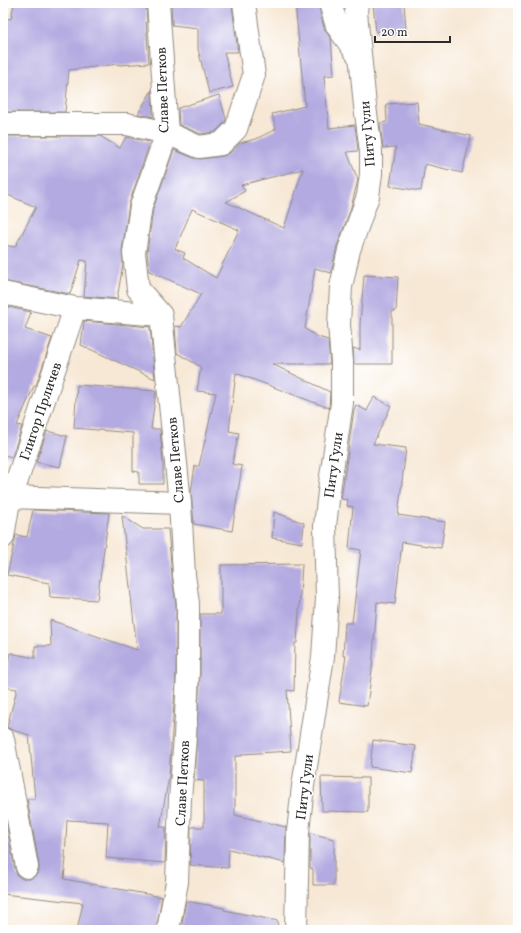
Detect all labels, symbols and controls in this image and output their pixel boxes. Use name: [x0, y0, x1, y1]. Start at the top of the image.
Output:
scale bar: [375, 18, 450, 44]
text: 20 m: [381, 25, 408, 41]
street label: Славе Петков: [153, 47, 174, 133]
street label: Питу Гули: [356, 100, 381, 168]
street label: Глигор Прличев: [16, 360, 67, 463]
street label: Славе Петков: [163, 416, 190, 504]
street label: Питу Гули: [320, 431, 349, 499]
street label: Славе Петков: [172, 740, 195, 827]
street label: Питу Гули: [292, 753, 319, 821]

